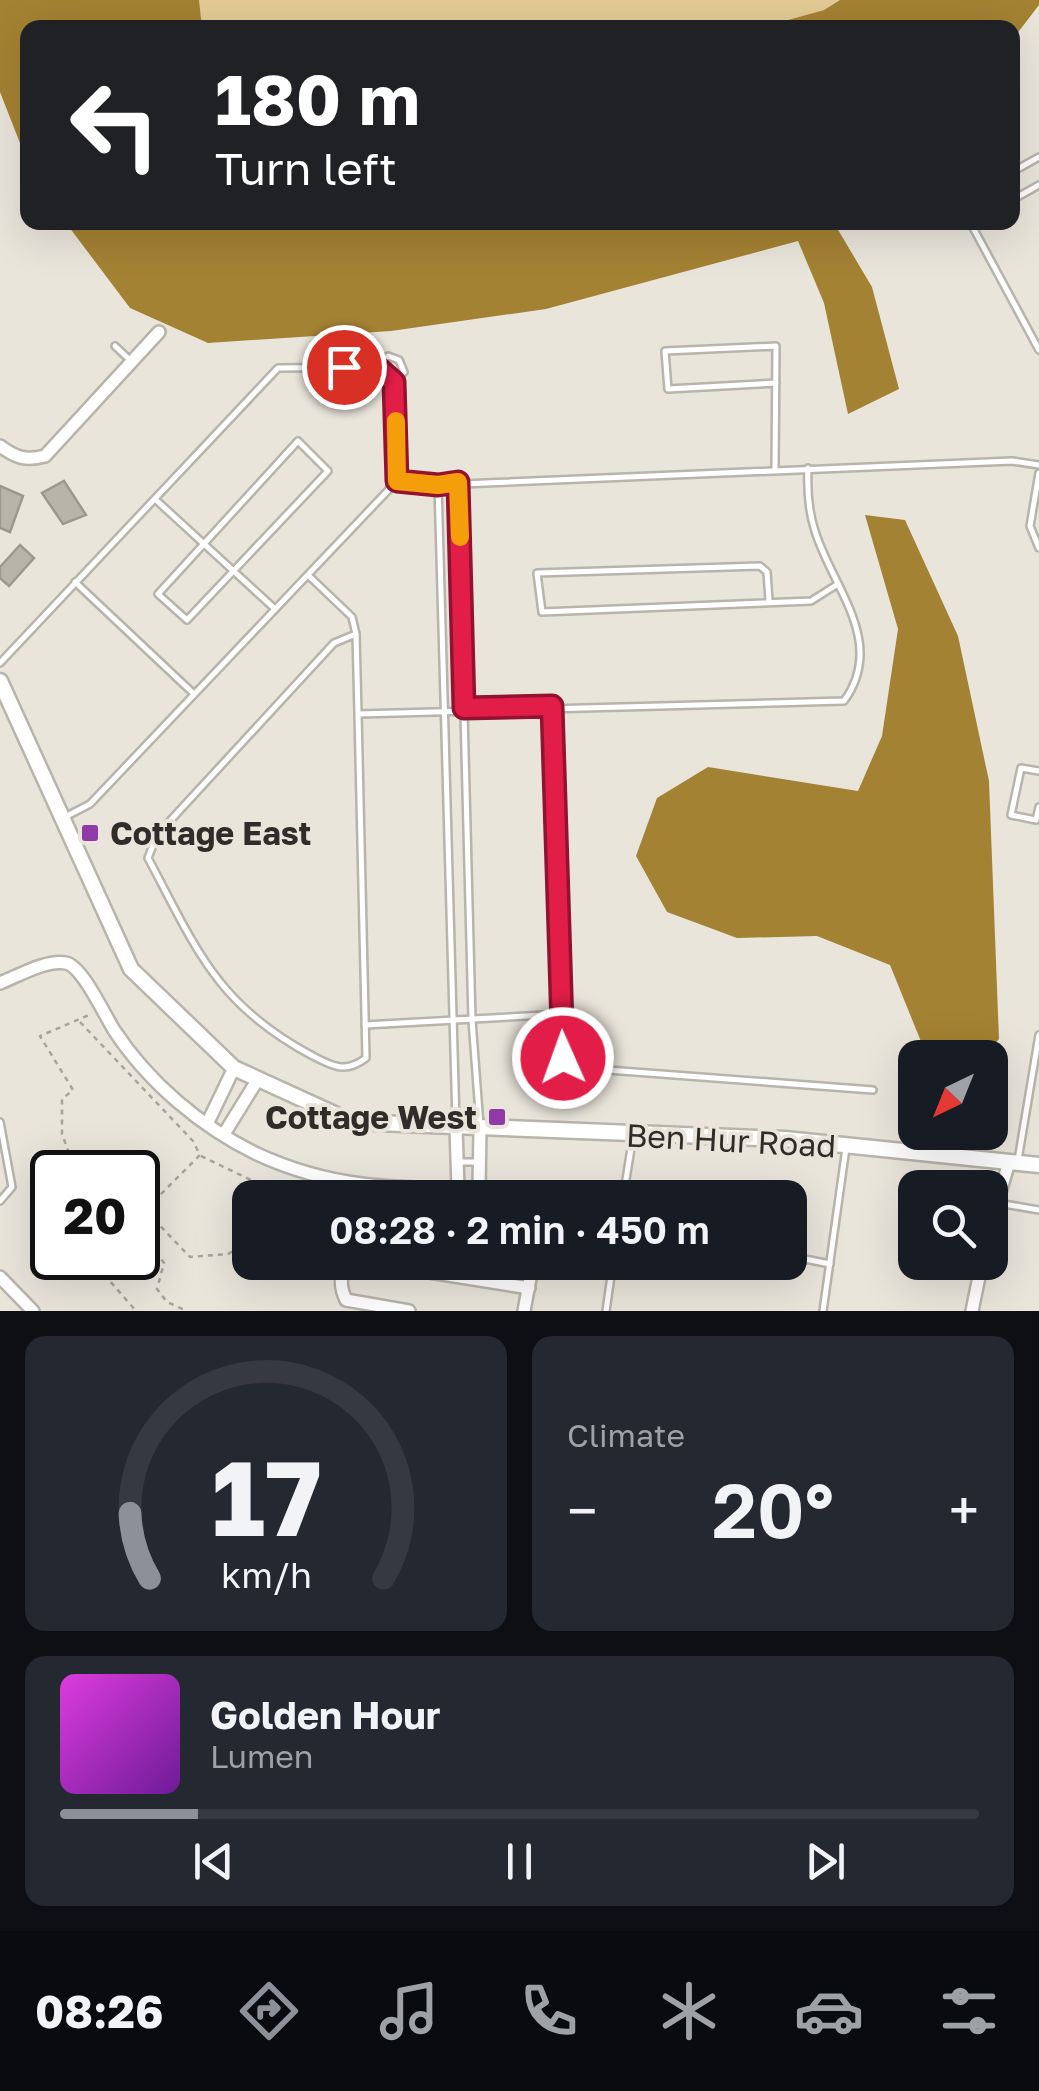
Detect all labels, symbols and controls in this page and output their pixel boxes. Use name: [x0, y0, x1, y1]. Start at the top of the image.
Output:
text: 180 m: [215, 56, 420, 140]
icon: left: [50, 60, 180, 190]
text: Turn left: [215, 141, 397, 195]
pin: [302, 325, 387, 410]
icon: arrive: [317, 340, 372, 395]
place label: Cottage East: [110, 814, 311, 852]
marker: Cottage East: [79, 822, 101, 844]
position arrow: [511, 1006, 615, 1110]
north arrow: [898, 1040, 1008, 1150]
map controls: [898, 1040, 1008, 1280]
place label: Cottage West: [265, 1098, 477, 1136]
marker: Cottage West: [486, 1106, 508, 1128]
street label: Ben Hur Road: [625, 1116, 837, 1164]
speed limit sign: 20: [30, 1150, 160, 1280]
button: search: [898, 1170, 1008, 1280]
text: 08:28 · 2 min · 450 m: [329, 1207, 710, 1252]
text: Climate: [567, 1416, 685, 1454]
text: 17: [211, 1434, 321, 1559]
text: 20°: [712, 1464, 834, 1555]
text: −: [567, 1477, 597, 1543]
text: +: [949, 1477, 979, 1543]
text: km/h: [221, 1553, 311, 1596]
text: Golden Hour: [210, 1692, 441, 1737]
text: Lumen: [210, 1737, 314, 1775]
icon: previous: [186, 1834, 241, 1889]
icon: pause: [492, 1834, 547, 1889]
icon: next: [798, 1834, 853, 1889]
icon: directions: [234, 1976, 304, 2046]
icon: music: [374, 1976, 444, 2046]
icon: phone: [514, 1976, 584, 2046]
icon: climate: [654, 1976, 724, 2046]
icon: car: [794, 1976, 864, 2046]
icon: filters: [934, 1976, 1004, 2046]
text: 08:26: [35, 1984, 164, 2038]

